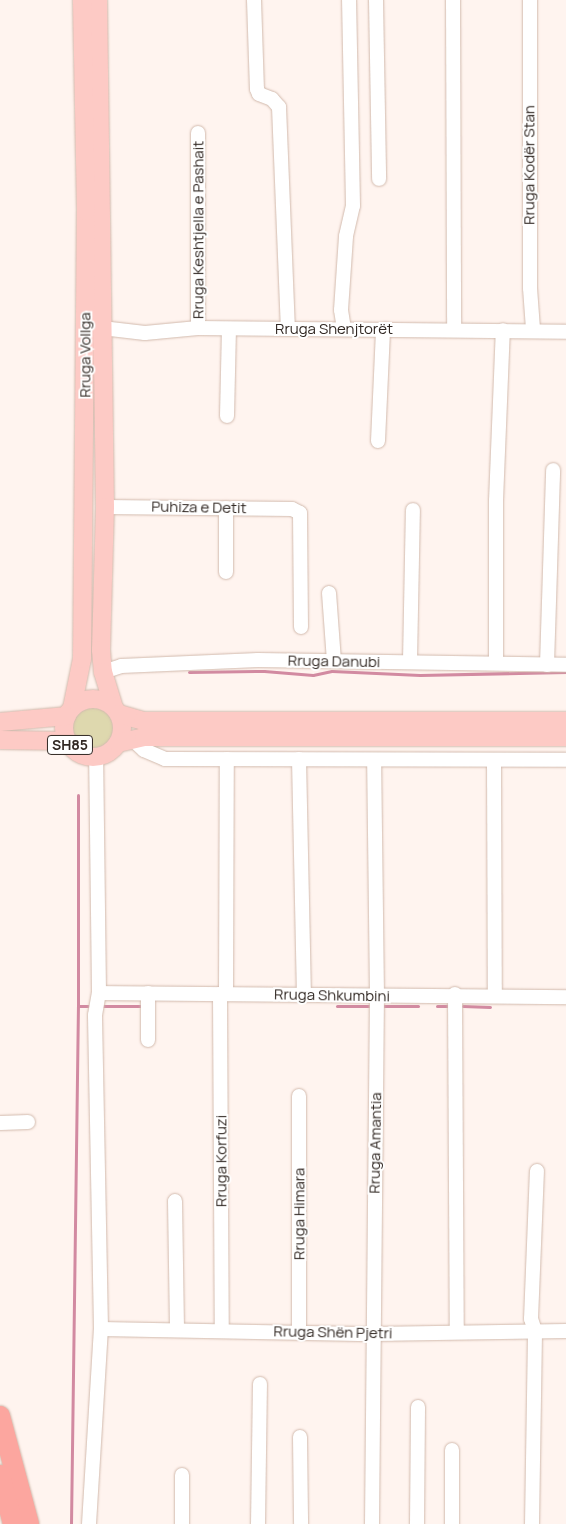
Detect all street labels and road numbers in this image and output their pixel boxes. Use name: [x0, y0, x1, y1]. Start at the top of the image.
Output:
street label: Rruga Kodër Stan: [520, 105, 538, 225]
street label: Rruga Keshtjella e Pashait: [189, 141, 207, 319]
street label: Rruga Vollga: [76, 312, 94, 398]
street label: Rruga Shenjtorët: [275, 320, 393, 338]
street label: Puhiza e Detit: [151, 497, 247, 517]
street label: Rruga Danubi: [288, 651, 380, 671]
road number: SH85: [46, 734, 94, 756]
street label: Rruga Shkumbini: [274, 985, 390, 1005]
street label: Rruga Amantia: [365, 1092, 385, 1194]
street label: Rruga Korfuzi: [212, 1115, 230, 1207]
street label: Rruga Himara: [290, 1168, 308, 1260]
street label: Rruga Shën Pjetri: [273, 1322, 393, 1342]

